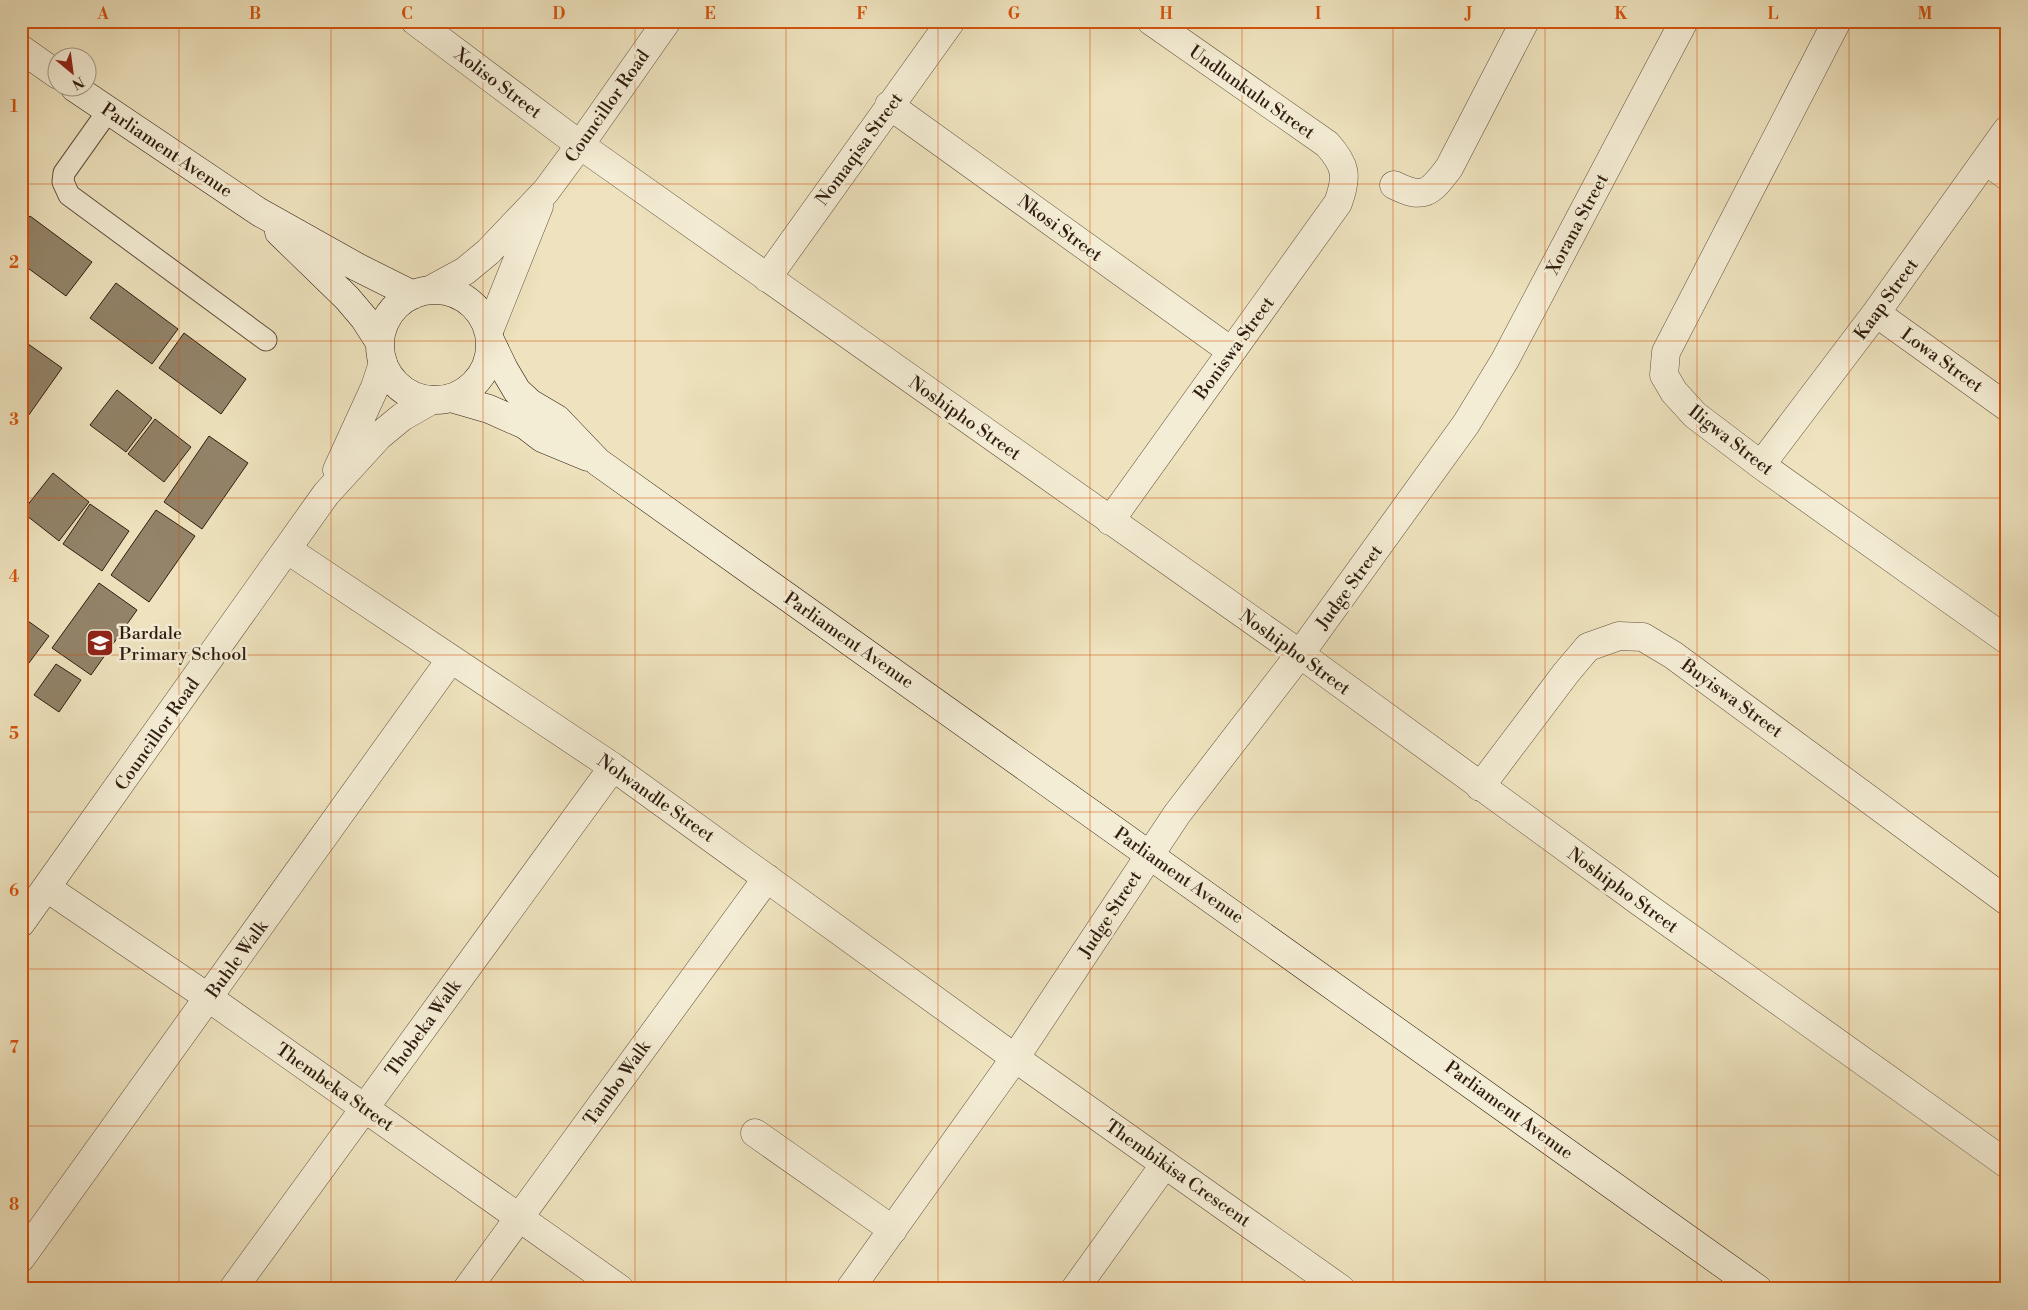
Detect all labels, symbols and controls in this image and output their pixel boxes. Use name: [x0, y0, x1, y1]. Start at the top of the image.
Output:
text: A: [96, 4, 109, 24]
text: B: [249, 4, 261, 24]
text: C: [401, 4, 413, 24]
text: D: [553, 4, 566, 24]
text: E: [704, 4, 716, 24]
text: F: [856, 4, 868, 24]
text: G: [1008, 4, 1021, 24]
text: H: [1159, 4, 1173, 24]
text: I: [1315, 4, 1321, 24]
text: J: [1464, 4, 1472, 24]
text: K: [1615, 4, 1629, 24]
text: L: [1768, 4, 1779, 24]
text: M: [1918, 4, 1933, 24]
street label: Undlunkulu Street: [1184, 40, 1320, 145]
street label: Xoliso Street: [449, 42, 547, 124]
street label: Councillor Road: [560, 45, 655, 167]
north arrow: [48, 48, 98, 98]
text: N: [69, 72, 87, 93]
street label: Nomaqisa Street: [811, 88, 908, 210]
text: 1: [10, 97, 18, 117]
street label: Parliament Avenue: [97, 98, 237, 203]
street label: Xorana Street: [1541, 169, 1614, 280]
street label: Nkosi Street: [1013, 190, 1107, 267]
text: 2: [9, 253, 19, 273]
street label: Kaap Street: [1849, 254, 1924, 345]
street label: Boniswa Street: [1189, 292, 1280, 405]
street label: Lowa Street: [1896, 323, 1988, 398]
street label: Noshipho Street: [904, 371, 1026, 466]
street label: Iligwa Street: [1684, 400, 1778, 481]
text: 3: [9, 410, 19, 430]
street label: Judge Street: [1310, 540, 1388, 635]
text: 4: [9, 567, 20, 587]
street label: Parliament Avenue: [779, 587, 918, 694]
street label: Noshipho Street: [1235, 604, 1355, 701]
place label: Bardale Primary School: [118, 622, 247, 666]
school or university icon: Bardale Primary School: [85, 628, 115, 658]
street label: Buyiswa Street: [1676, 653, 1788, 743]
street label: Councillor Road: [110, 673, 205, 795]
text: 5: [9, 724, 19, 744]
street label: Nolwandle Street: [593, 749, 719, 848]
street label: Parliament Avenue: [1109, 822, 1248, 929]
street label: Noshipho Street: [1563, 842, 1683, 939]
street label: Judge Street: [1073, 866, 1147, 963]
text: 6: [9, 881, 19, 901]
street label: Buhle Walk: [201, 915, 274, 1004]
street label: Thobeka Walk: [381, 974, 467, 1081]
street label: Tambo Walk: [579, 1035, 657, 1130]
text: 7: [9, 1038, 19, 1058]
street label: Thembeka Street: [271, 1038, 399, 1137]
street label: Parliament Avenue: [1440, 1056, 1577, 1165]
street label: Thembikisa Crescent: [1101, 1115, 1255, 1233]
text: 8: [9, 1195, 19, 1215]

